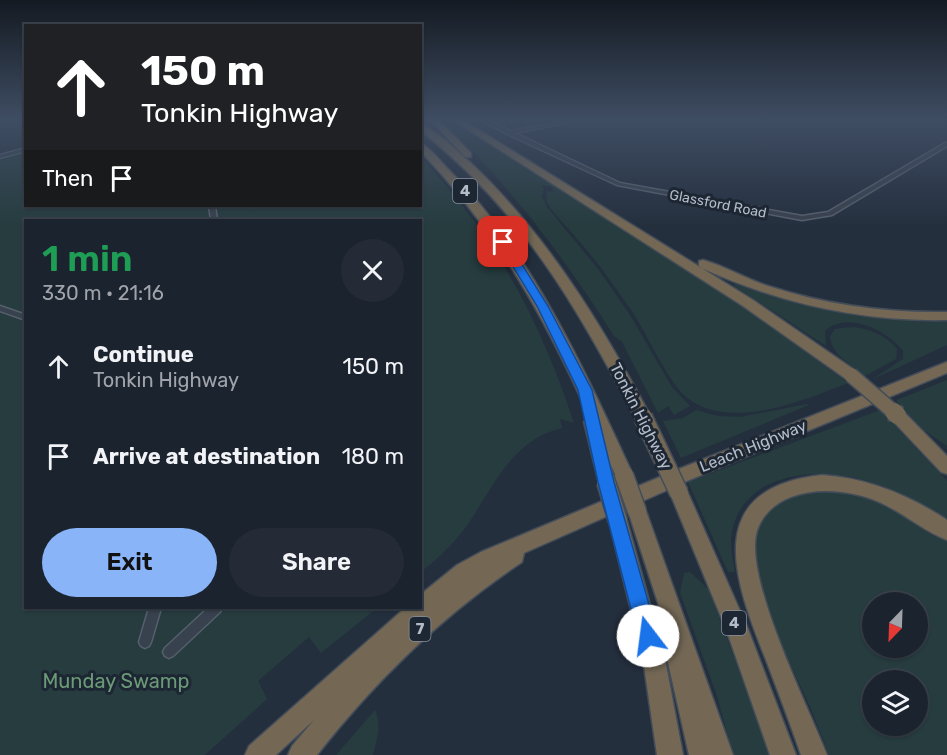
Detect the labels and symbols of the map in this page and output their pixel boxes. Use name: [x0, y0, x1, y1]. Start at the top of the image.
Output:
road number: 4: [453, 179, 477, 203]
street label: Glassford Road: [668, 186, 768, 222]
pin: [477, 216, 528, 267]
street label: Tonkin Highway: [606, 360, 676, 473]
street label: Leach Highway: [697, 416, 809, 476]
north arrow: [862, 592, 928, 658]
position arrow: [616, 604, 680, 668]
road number: 4: [722, 611, 746, 635]
road number: 7: [410, 617, 430, 641]
park label: Munday Swamp: [42, 669, 190, 693]

